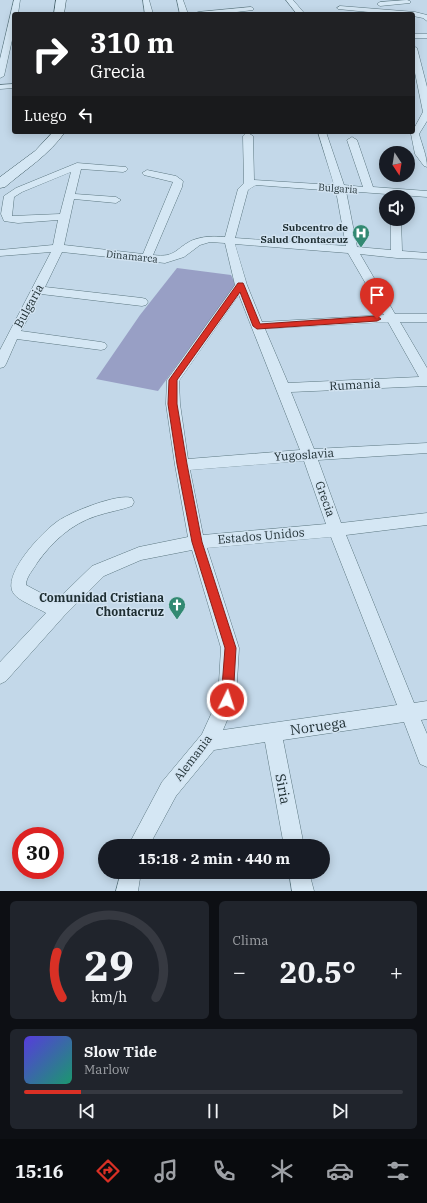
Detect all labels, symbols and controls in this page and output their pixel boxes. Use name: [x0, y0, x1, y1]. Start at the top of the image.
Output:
text: 310 m: [90, 24, 174, 61]
icon: right: [24, 28, 76, 80]
text: Grecia: [90, 60, 145, 83]
icon: left: [75, 104, 97, 126]
text: Luego: [24, 106, 67, 125]
north arrow: [379, 146, 415, 182]
map controls: [379, 146, 415, 226]
street label: Bulgaria: [318, 181, 359, 196]
button: sound: [379, 190, 415, 226]
place label: Subcentro de Salud Chontacruz: [261, 221, 348, 246]
hospital icon: Subcentro de Salud Chontacruz: [351, 223, 371, 248]
street label: Dinamarca: [105, 247, 159, 266]
pin: [360, 278, 394, 319]
street label: Bulgaria: [10, 281, 47, 330]
icon: arrive: [366, 284, 388, 306]
street label: Rumania: [329, 376, 381, 393]
street label: Yugoslavia: [273, 445, 335, 464]
street label: Grecia: [312, 479, 339, 519]
street label: Estados Unidos: [217, 524, 305, 547]
place label: Comunidad Cristiana Chontacruz: [39, 590, 164, 619]
church icon: Comunidad Cristiana Chontacruz: [167, 595, 187, 620]
position arrow: [206, 679, 248, 721]
street label: Noruega: [289, 713, 348, 739]
street label: Alemania: [170, 731, 215, 784]
street label: Siria: [271, 772, 295, 806]
speed limit sign: 30: [12, 827, 64, 879]
text: 15:18 · 2 min · 440 m: [138, 849, 290, 868]
text: Clima: [233, 932, 268, 949]
text: 29: [84, 938, 134, 992]
text: 20.5°: [279, 952, 356, 991]
text: −: [233, 957, 246, 986]
text: +: [390, 957, 403, 986]
text: km/h: [91, 987, 127, 1006]
text: Slow Tide: [84, 1042, 157, 1061]
text: Marlow: [84, 1061, 129, 1078]
icon: previous: [76, 1100, 98, 1122]
icon: pause: [202, 1100, 224, 1122]
icon: next: [329, 1100, 351, 1122]
icon: directions: [94, 1157, 122, 1185]
icon: music: [152, 1157, 180, 1185]
icon: phone: [210, 1157, 238, 1185]
icon: climate: [268, 1157, 296, 1185]
icon: car: [326, 1157, 354, 1185]
icon: filters: [384, 1157, 412, 1185]
text: 15:16: [15, 1160, 64, 1183]

